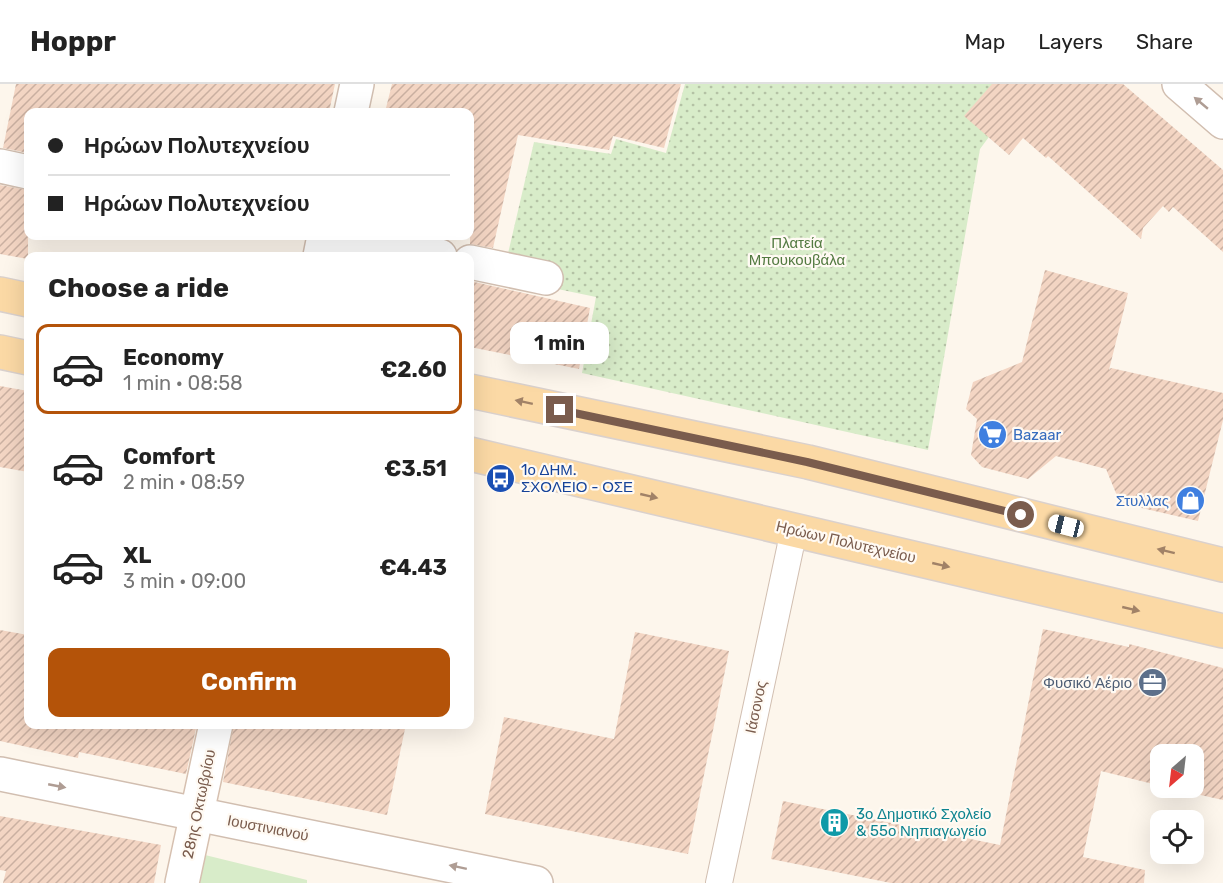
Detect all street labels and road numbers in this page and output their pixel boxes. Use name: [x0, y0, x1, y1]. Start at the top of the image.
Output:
street label: Ηρώων Πολυτεχνείου: [774, 517, 918, 567]
street label: Ιάσονος: [742, 679, 770, 735]
street label: 28ης Οκτωβρίου: [179, 748, 219, 860]
street label: Ιουστινιανού: [226, 811, 310, 845]

